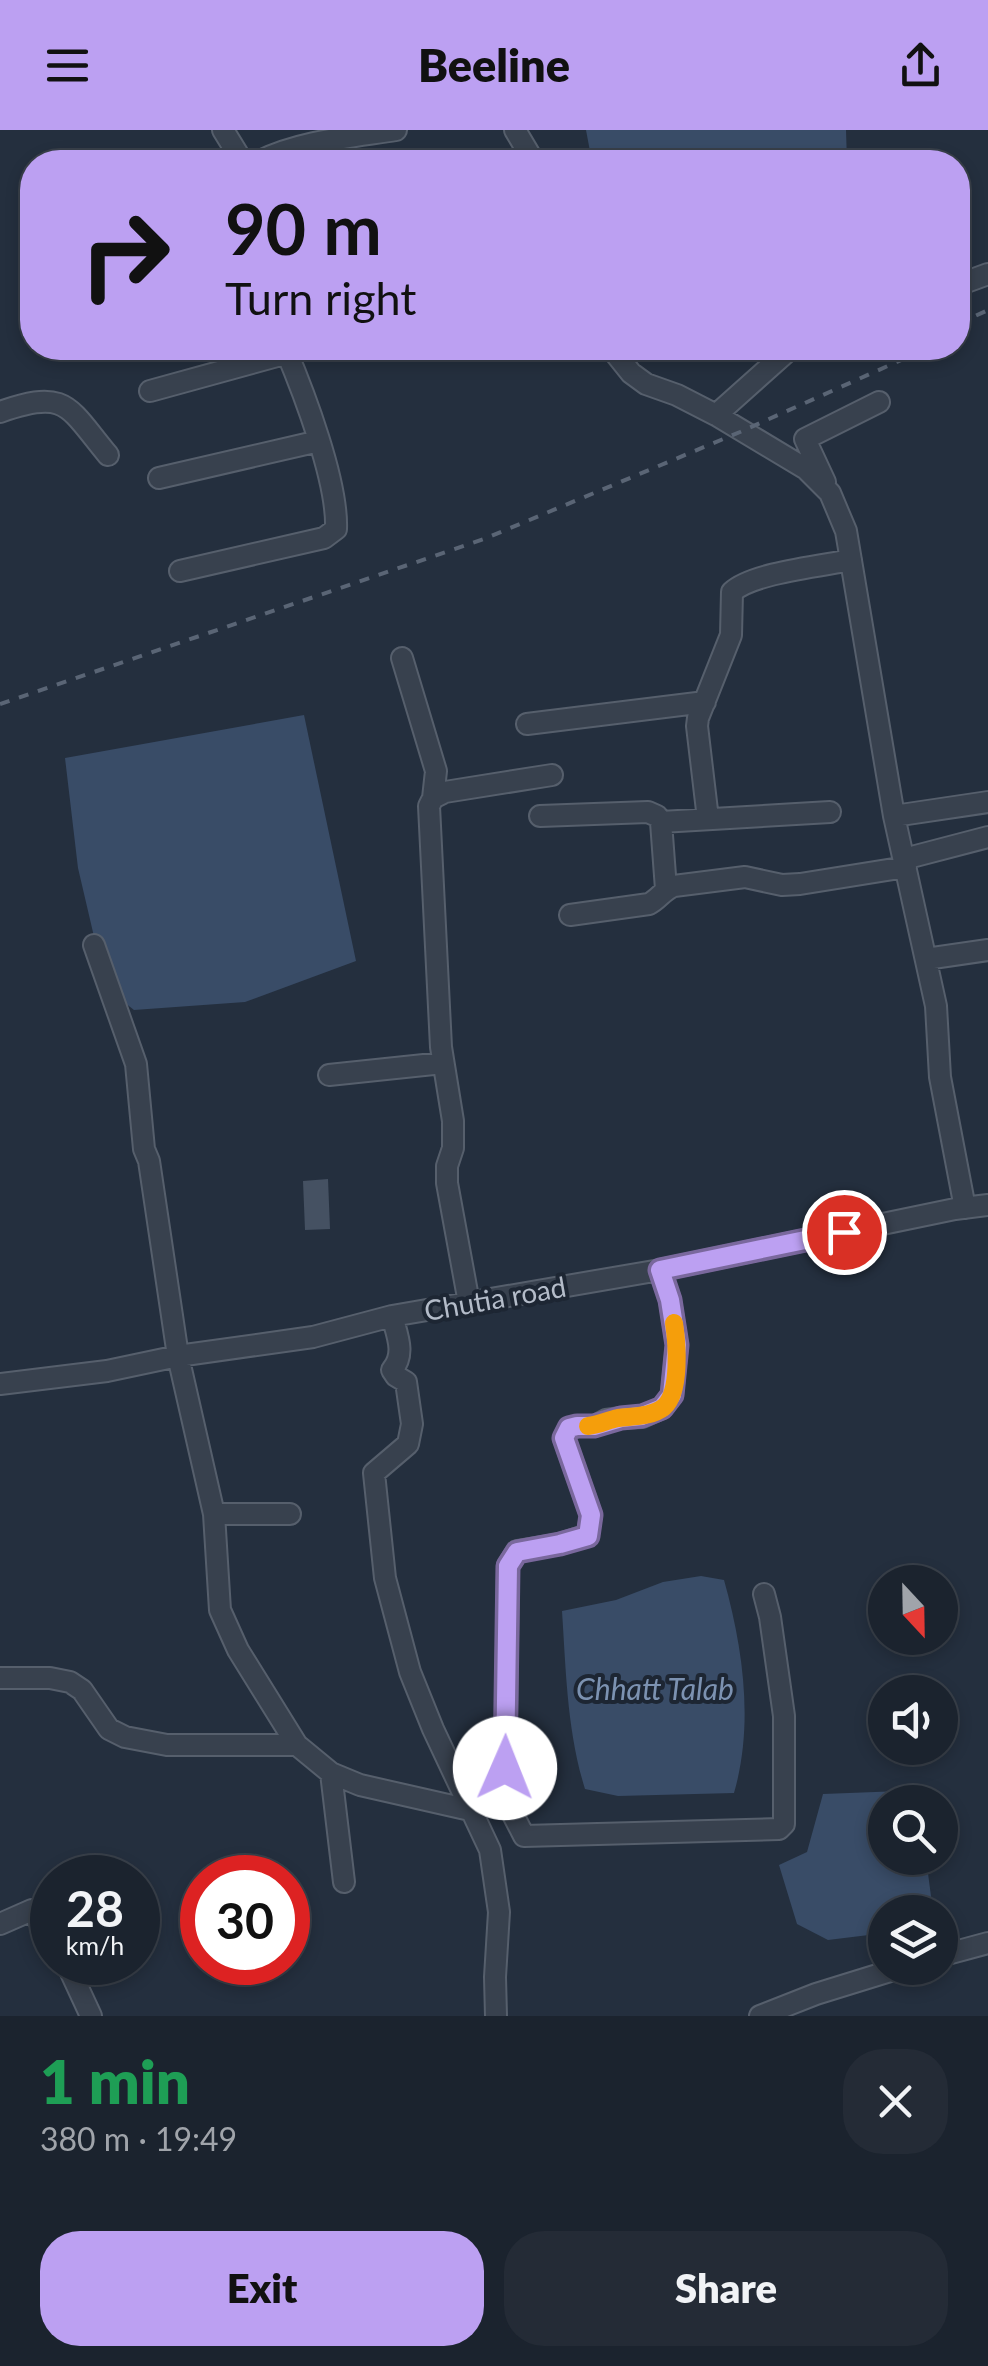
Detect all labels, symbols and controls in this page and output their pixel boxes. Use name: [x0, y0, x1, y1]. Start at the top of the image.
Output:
icon: menu: [40, 38, 95, 93]
text: Beeline: [418, 38, 570, 92]
icon: share: [893, 38, 948, 93]
text: 90 m: [225, 186, 382, 270]
icon: right: [60, 190, 190, 320]
text: Turn right: [225, 271, 416, 325]
pin: [802, 1190, 887, 1275]
icon: arrive: [817, 1205, 872, 1260]
street label: Chutia road: [421, 1269, 569, 1327]
north arrow: [868, 1565, 958, 1655]
map controls: [868, 1565, 958, 1985]
water label: Chhatt Talab: [576, 1670, 734, 1706]
button: sound: [868, 1675, 958, 1765]
position arrow: [453, 1716, 557, 1820]
button: search: [868, 1785, 958, 1875]
speed limit sign: 30: [180, 1855, 310, 1985]
text: 28: [66, 1878, 124, 1938]
button: layers: [868, 1895, 958, 1985]
text: km/h: [66, 1930, 124, 1960]
text: 1 min: [40, 2045, 190, 2117]
button: close: [843, 2049, 948, 2154]
text: 380 m · 19:49: [40, 2119, 237, 2158]
button: Exit: [40, 2231, 484, 2346]
button: Share: [504, 2231, 948, 2346]

